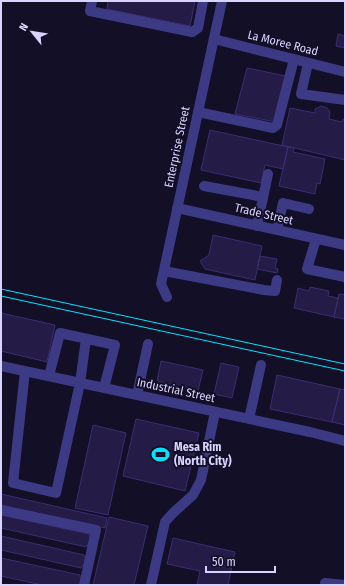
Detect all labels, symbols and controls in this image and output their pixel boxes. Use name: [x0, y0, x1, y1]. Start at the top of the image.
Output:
north arrow: [12, 12, 52, 52]
text: N: [16, 21, 31, 33]
street label: La Moree Road: [246, 27, 320, 59]
street label: Enterprise Street: [162, 105, 192, 189]
street label: Trade Street: [233, 200, 295, 228]
street label: Industrial Street: [136, 375, 217, 405]
place label: Mesa Rim (North City): [174, 440, 232, 468]
sports icon: Mesa Rim (North City): [151, 444, 171, 464]
scale bar: [206, 548, 275, 574]
text: 50 m: [212, 555, 236, 569]

